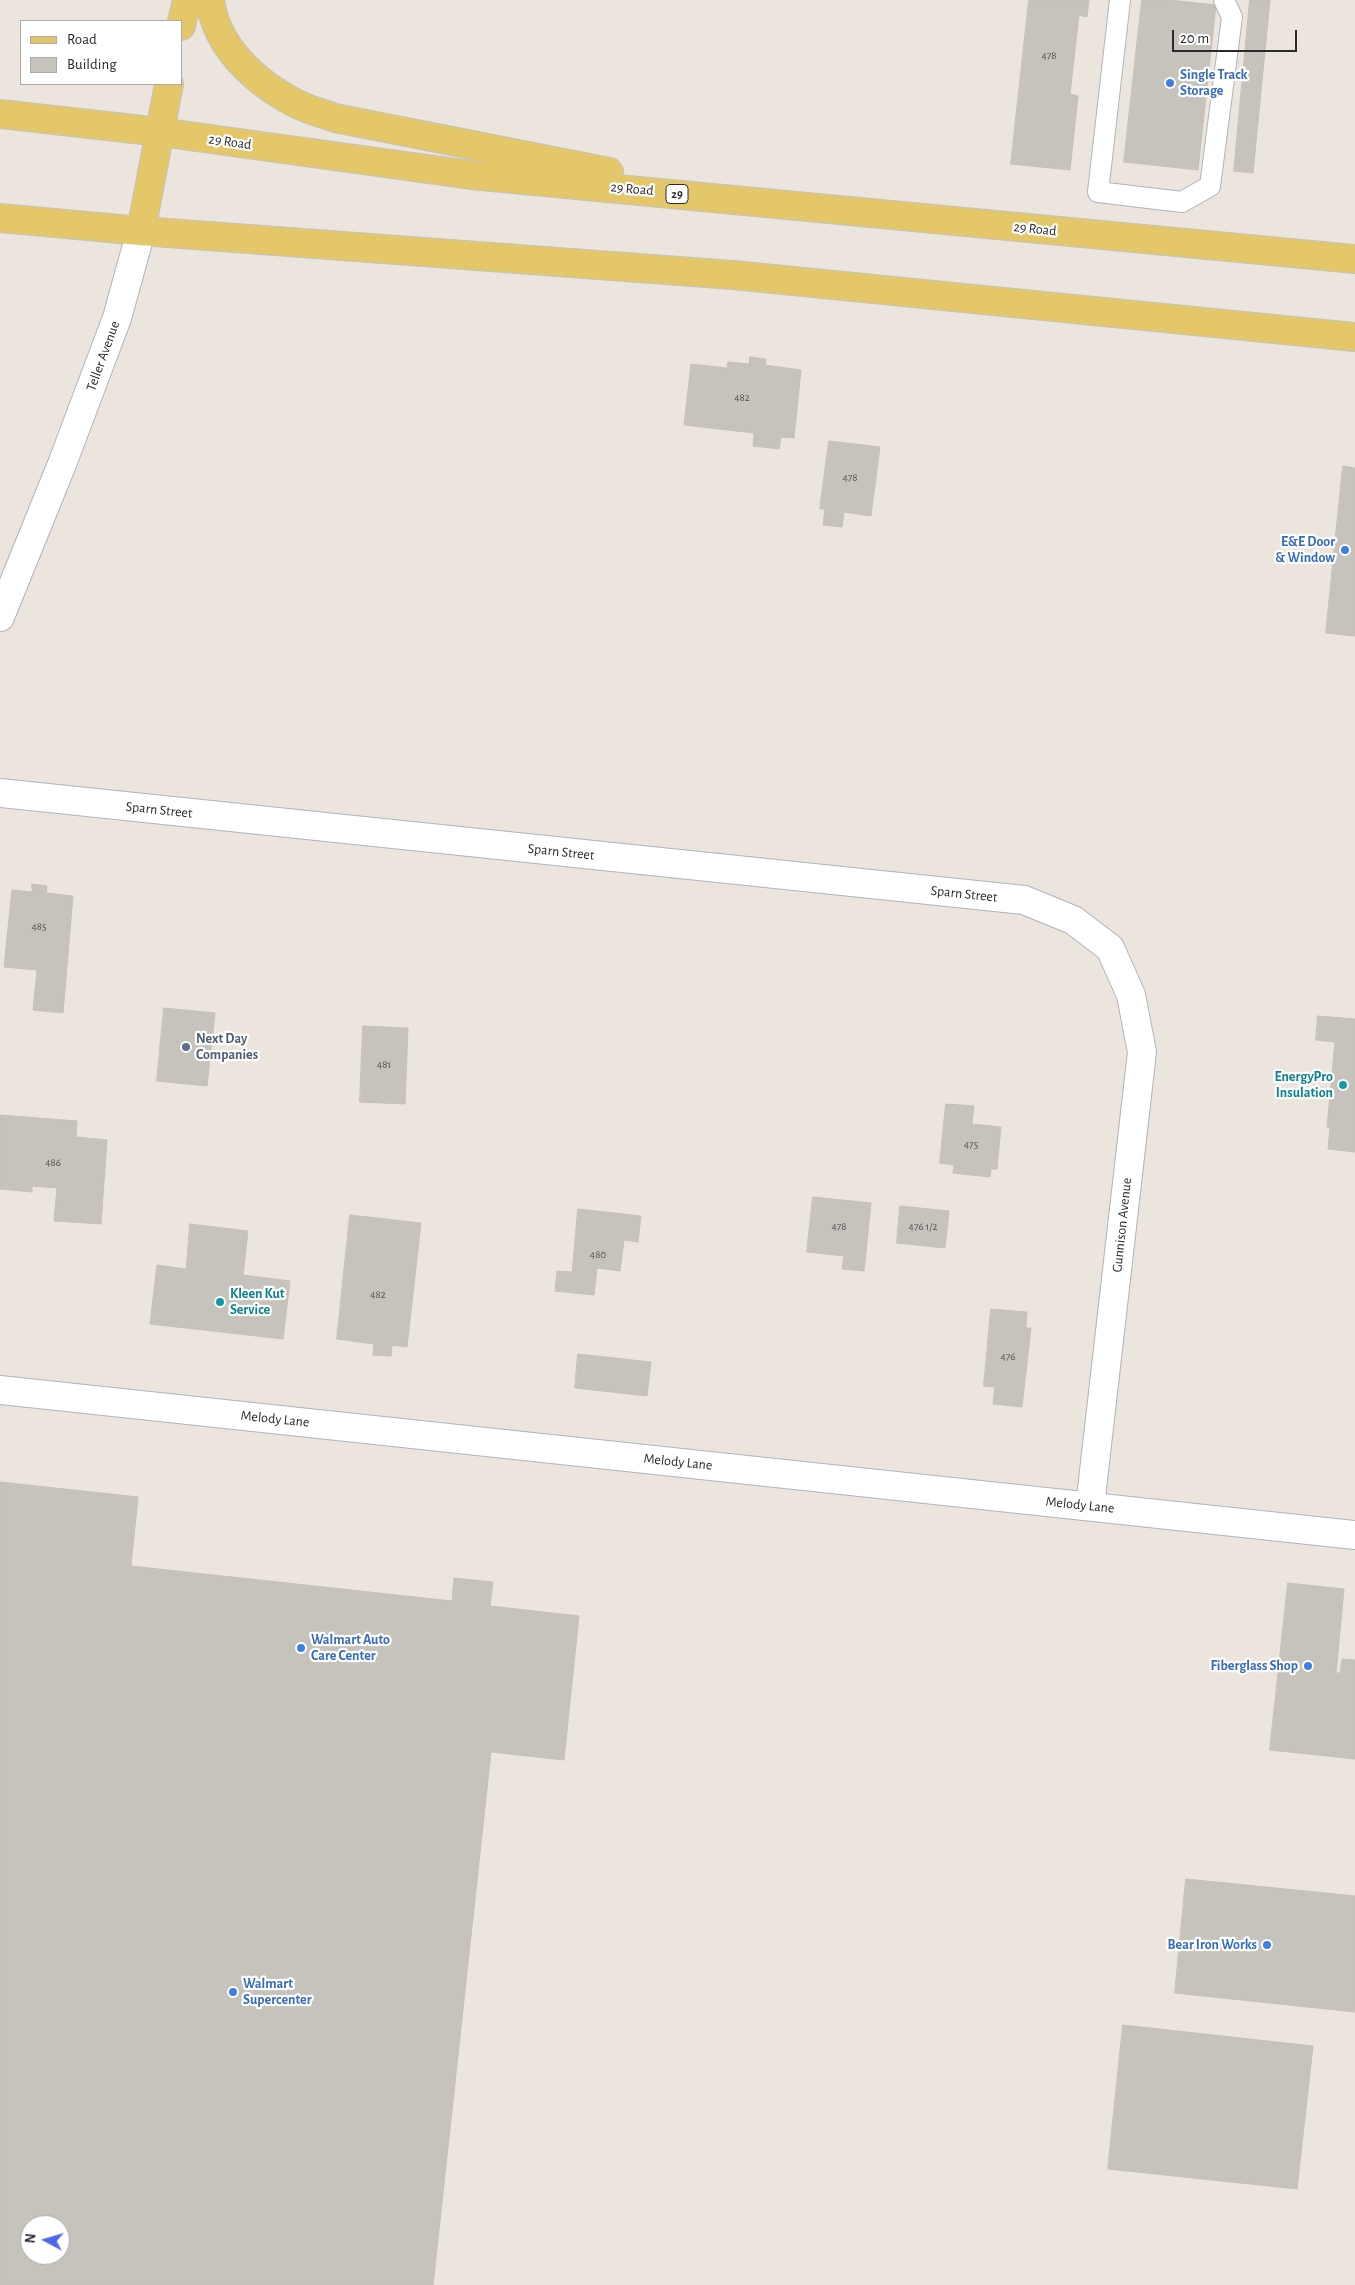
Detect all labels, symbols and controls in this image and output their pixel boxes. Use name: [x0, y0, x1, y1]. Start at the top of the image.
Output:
legend: [20, 20, 182, 85]
scale bar: [1175, 20, 1300, 52]
text: 20 m: [1180, 31, 1209, 46]
text: Road: [67, 32, 97, 47]
house number: 478: [1041, 49, 1057, 63]
text: Building: [67, 57, 117, 72]
place label: Single Track Storage: [1180, 67, 1247, 100]
marker: Single Track Storage: [1164, 77, 1176, 89]
street label: 29 Road: [207, 131, 253, 153]
street label: 29 Road: [610, 179, 654, 199]
road number: 29: [666, 184, 688, 203]
street label: 29 Road: [1013, 218, 1057, 240]
street label: Teller Avenue: [83, 319, 123, 393]
house number: 482: [734, 391, 750, 405]
house number: 478: [842, 471, 858, 485]
place label: E&E Door & Window: [1275, 534, 1335, 566]
marker: E&E Door & Window: [1339, 544, 1351, 556]
street label: Sparn Street: [125, 798, 193, 822]
street label: Sparn Street: [527, 840, 595, 864]
street label: Sparn Street: [930, 882, 998, 906]
house number: 485: [31, 920, 47, 934]
place label: Next Day Companies: [196, 1031, 258, 1064]
marker: Next Day Companies: [180, 1041, 192, 1053]
house number: 481: [377, 1058, 391, 1072]
place label: EnergyPro Insulation: [1274, 1069, 1333, 1102]
marker: EnergyPro Insulation: [1337, 1079, 1349, 1091]
house number: 475: [964, 1138, 978, 1152]
house number: 486: [45, 1156, 61, 1170]
street label: Gunnison Avenue: [1109, 1177, 1135, 1273]
house number: 478: [831, 1220, 847, 1234]
house number: 476 1/2: [909, 1220, 937, 1234]
house number: 480: [590, 1248, 606, 1262]
place label: Kleen Kut Service: [230, 1286, 285, 1318]
house number: 482: [370, 1288, 386, 1302]
marker: Kleen Kut Service: [214, 1296, 226, 1308]
house number: 476: [1000, 1350, 1016, 1364]
street label: Melody Lane: [240, 1407, 310, 1431]
street label: Melody Lane: [643, 1450, 713, 1474]
street label: Melody Lane: [1045, 1493, 1115, 1517]
place label: Walmart Auto Care Center: [311, 1632, 390, 1664]
marker: Walmart Auto Care Center: [295, 1642, 307, 1654]
place label: Fiberglass Shop: [1210, 1658, 1298, 1674]
marker: Fiberglass Shop: [1302, 1660, 1314, 1672]
place label: Bear Iron Works: [1168, 1937, 1257, 1953]
marker: Bear Iron Works: [1261, 1939, 1273, 1951]
place label: Walmart Supercenter: [243, 1976, 312, 2008]
marker: Walmart Supercenter: [227, 1986, 239, 1998]
north arrow: [20, 2215, 70, 2265]
text: N: [24, 2233, 39, 2244]

